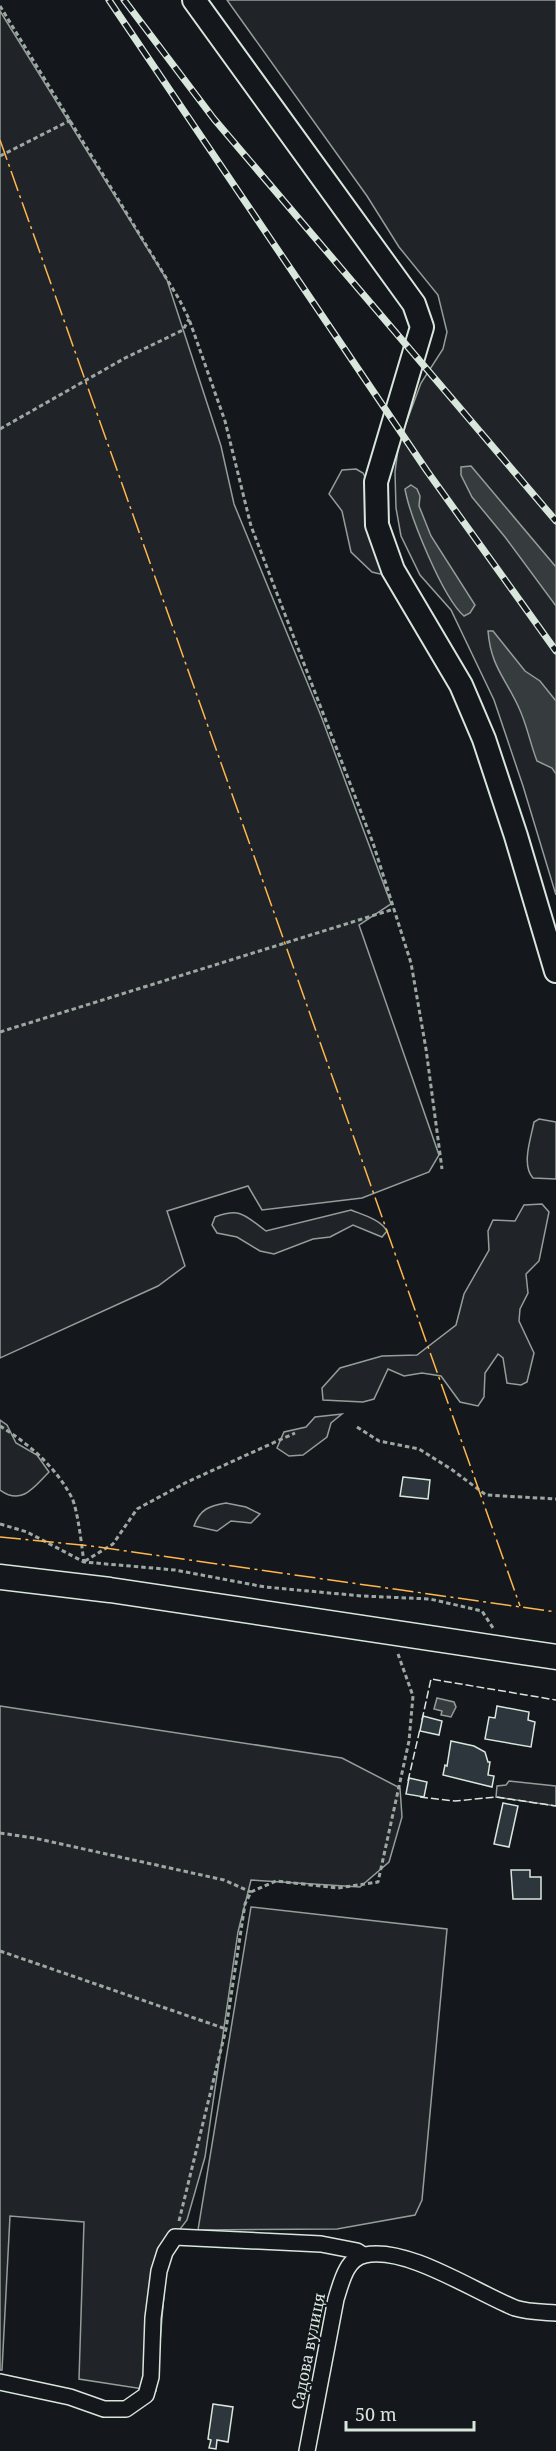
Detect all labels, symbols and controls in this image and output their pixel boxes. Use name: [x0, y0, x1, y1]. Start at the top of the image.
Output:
street label: Садова вулиця: [286, 2291, 330, 2411]
scale bar: [346, 2394, 474, 2432]
text: 50 m: [355, 2402, 397, 2426]

